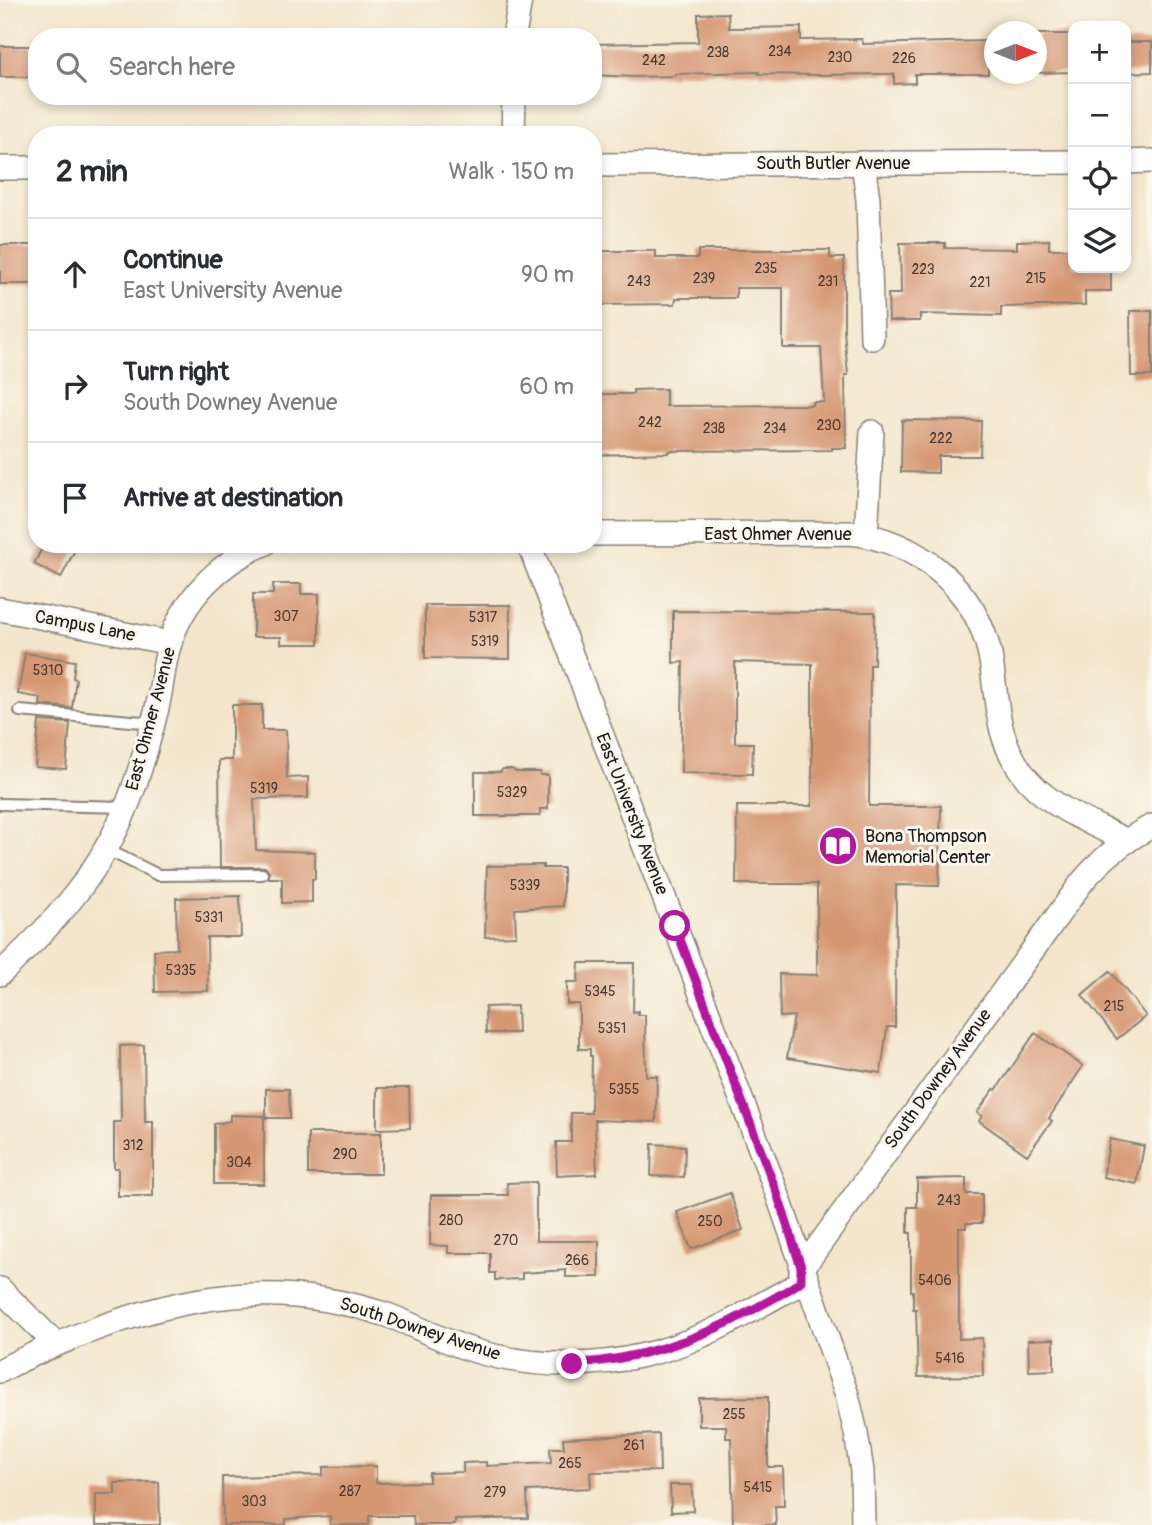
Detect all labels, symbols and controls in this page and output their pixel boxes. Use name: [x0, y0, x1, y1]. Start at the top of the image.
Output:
north arrow: [984, 21, 1047, 84]
map controls: [1068, 21, 1131, 273]
button: +: [1068, 21, 1131, 84]
search box: [28, 28, 602, 105]
house number: 234: [768, 43, 792, 60]
house number: 238: [707, 44, 729, 61]
icon: search: [52, 48, 90, 86]
house number: 230: [828, 49, 852, 66]
house number: 226: [892, 50, 916, 67]
text: Search here: [108, 51, 235, 83]
house number: 242: [642, 52, 666, 69]
button: −: [1068, 84, 1131, 147]
button: locate: [1068, 147, 1131, 210]
street label: South Butler Avenue: [756, 152, 910, 175]
text: 2 min: [56, 153, 128, 190]
text: Walk · 150 m: [449, 157, 574, 186]
button: layers: [1068, 210, 1131, 273]
text: Continue: [123, 244, 223, 276]
icon: ahead: [56, 255, 94, 293]
text: 90 m: [521, 260, 574, 289]
house number: 235: [755, 260, 777, 277]
house number: 223: [911, 261, 935, 278]
house number: 239: [693, 270, 715, 287]
house number: 215: [1026, 270, 1046, 287]
house number: 243: [627, 273, 651, 290]
house number: 231: [818, 273, 838, 290]
house number: 221: [969, 274, 991, 291]
text: East University Avenue: [123, 276, 342, 305]
text: Turn right: [123, 356, 229, 388]
icon: right: [56, 367, 94, 405]
text: 60 m: [519, 372, 574, 401]
text: South Downey Avenue: [123, 388, 337, 417]
house number: 242: [638, 414, 662, 431]
house number: 230: [817, 417, 841, 434]
house number: 238: [703, 420, 725, 437]
house number: 234: [763, 420, 787, 437]
house number: 222: [929, 430, 953, 447]
icon: arrive: [56, 479, 94, 517]
text: Arrive at destination: [123, 482, 343, 514]
street label: East Ohmer Avenue: [704, 523, 852, 546]
street label: Campus Lane: [33, 605, 137, 647]
house number: 307: [274, 608, 299, 625]
house number: 5317: [469, 609, 498, 626]
house number: 5319: [471, 633, 499, 650]
street label: East Ohmer Avenue: [121, 645, 181, 793]
house number: 5310: [33, 662, 63, 679]
street label: East University Avenue: [591, 730, 674, 898]
house number: 5319: [250, 780, 278, 797]
house number: 5329: [497, 784, 527, 801]
library icon: Bona Thompson Memorial Center: [817, 825, 859, 867]
place label: Bona Thompson Memorial Center: [865, 825, 991, 869]
house number: 5339: [510, 877, 540, 894]
house number: 5331: [195, 909, 223, 926]
route start: [659, 910, 690, 941]
house number: 5335: [166, 962, 196, 979]
house number: 5345: [584, 983, 616, 1000]
house number: 215: [1104, 998, 1124, 1015]
street label: South Downey Avenue: [879, 1004, 997, 1154]
house number: 5351: [598, 1020, 626, 1037]
house number: 5355: [609, 1081, 639, 1098]
house number: 312: [122, 1137, 144, 1154]
house number: 290: [333, 1146, 357, 1163]
house number: 304: [226, 1154, 252, 1171]
house number: 243: [937, 1192, 961, 1209]
house number: 280: [439, 1212, 463, 1229]
house number: 250: [698, 1213, 722, 1230]
house number: 270: [494, 1232, 518, 1249]
house number: 266: [565, 1252, 589, 1269]
house number: 5406: [918, 1272, 952, 1289]
street label: South Downey Avenue: [337, 1292, 503, 1366]
route end: [556, 1348, 587, 1379]
house number: 5416: [935, 1350, 965, 1367]
house number: 255: [722, 1406, 746, 1423]
house number: 261: [623, 1437, 645, 1454]
house number: 265: [558, 1455, 582, 1472]
house number: 5415: [744, 1479, 772, 1496]
house number: 287: [339, 1483, 362, 1500]
house number: 279: [484, 1484, 506, 1501]
house number: 303: [241, 1493, 267, 1510]

